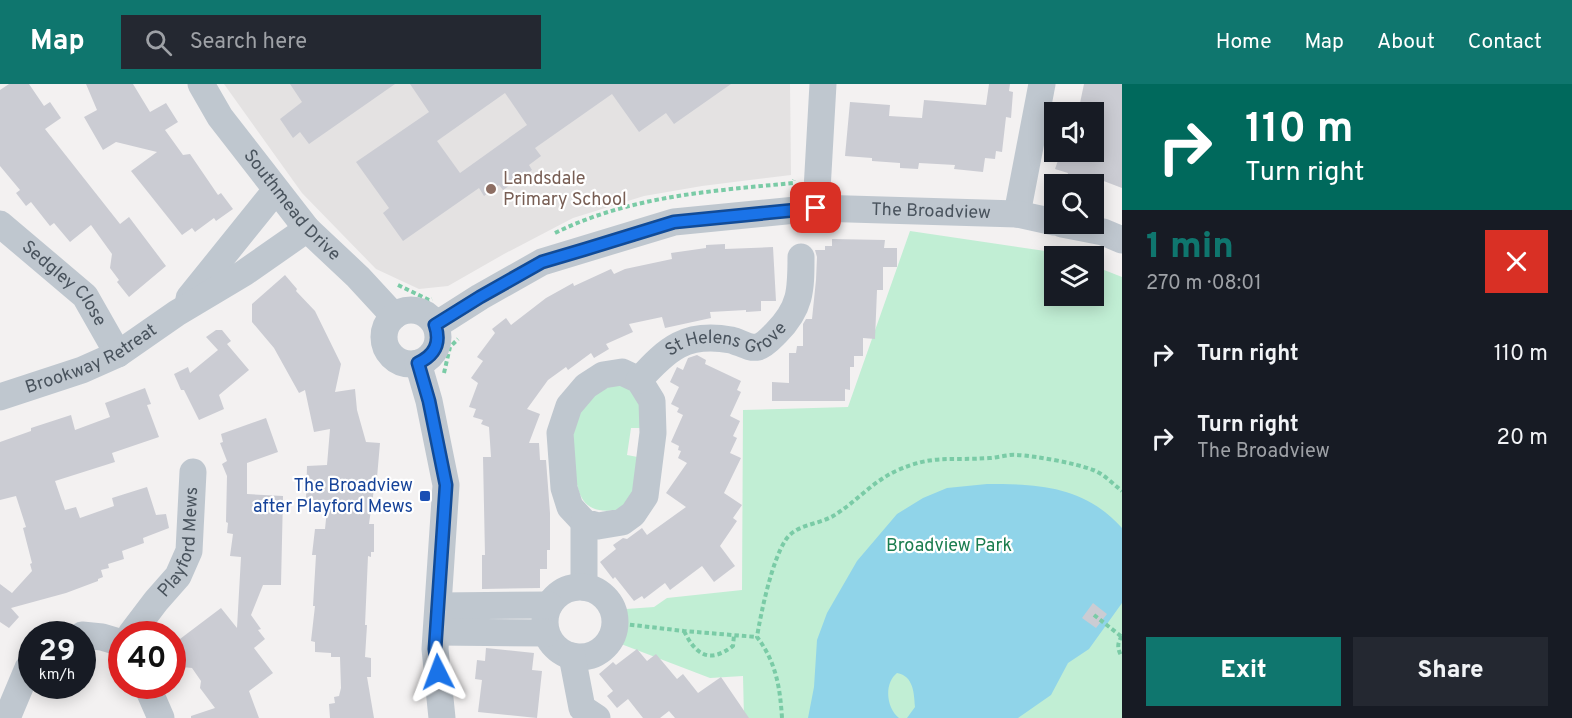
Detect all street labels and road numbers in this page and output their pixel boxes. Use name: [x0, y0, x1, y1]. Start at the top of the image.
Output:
street label: Southmead Drive: [238, 145, 345, 266]
street label: The Broadview: [871, 198, 991, 225]
street label: Sedgley Close: [17, 236, 111, 330]
street label: St Helens Grove: [661, 317, 792, 362]
street label: Brookway Retreat: [22, 319, 161, 399]
street label: Playford Mews: [153, 486, 204, 602]

